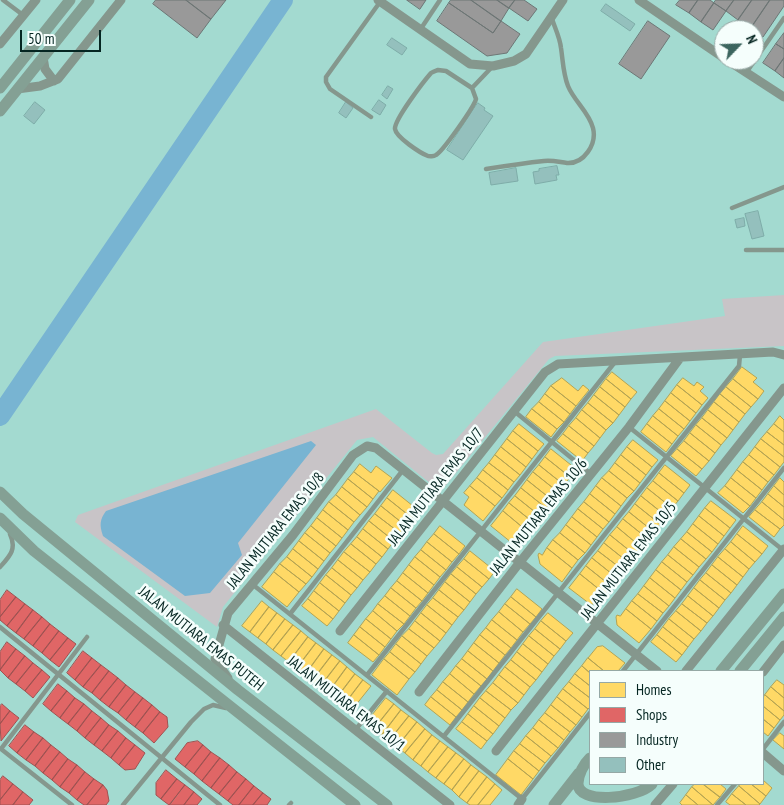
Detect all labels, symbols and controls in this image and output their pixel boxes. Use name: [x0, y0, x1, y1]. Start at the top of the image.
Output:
scale bar: [22, 20, 104, 52]
north arrow: [714, 20, 764, 70]
text: 50 m: [28, 29, 54, 48]
text: N: [742, 32, 762, 46]
street label: JALAN MUTIARA EMAS 10/7: [384, 425, 488, 549]
street label: JALAN MUTIARA EMAS 10/6: [487, 455, 591, 579]
street label: JALAN MUTIARA EMAS 10/8: [224, 469, 328, 593]
street label: JALAN MUTIARA EMAS 10/5: [577, 499, 681, 623]
street label: JALAN MUTIARA EMAS PUTEH: [135, 583, 267, 695]
street label: JALAN MUTIARA EMAS 10/1: [284, 652, 408, 756]
legend: [589, 670, 764, 785]
text: Homes: [636, 680, 672, 699]
text: Shops: [636, 705, 667, 724]
text: Industry: [636, 730, 678, 749]
text: Other: [636, 755, 665, 774]

